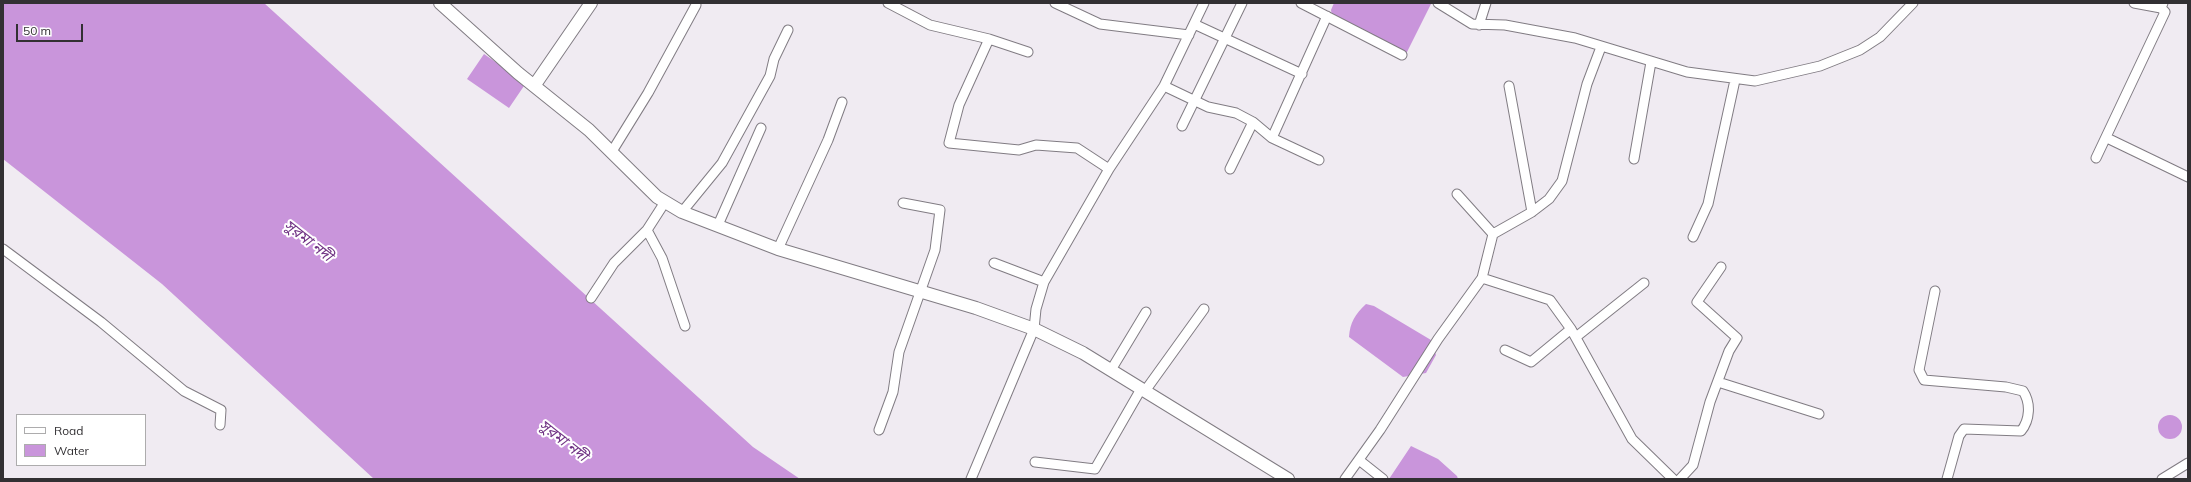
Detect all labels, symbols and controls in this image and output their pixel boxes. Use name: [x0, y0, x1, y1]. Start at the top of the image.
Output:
scale bar: [18, 16, 85, 42]
text: 50 m: [23, 23, 51, 38]
water label: সুরমা নদী: [280, 216, 336, 266]
legend: [16, 414, 146, 466]
water label: সুরমা নদী: [535, 416, 591, 466]
text: Road: [54, 423, 83, 438]
text: Water: [54, 443, 89, 458]

